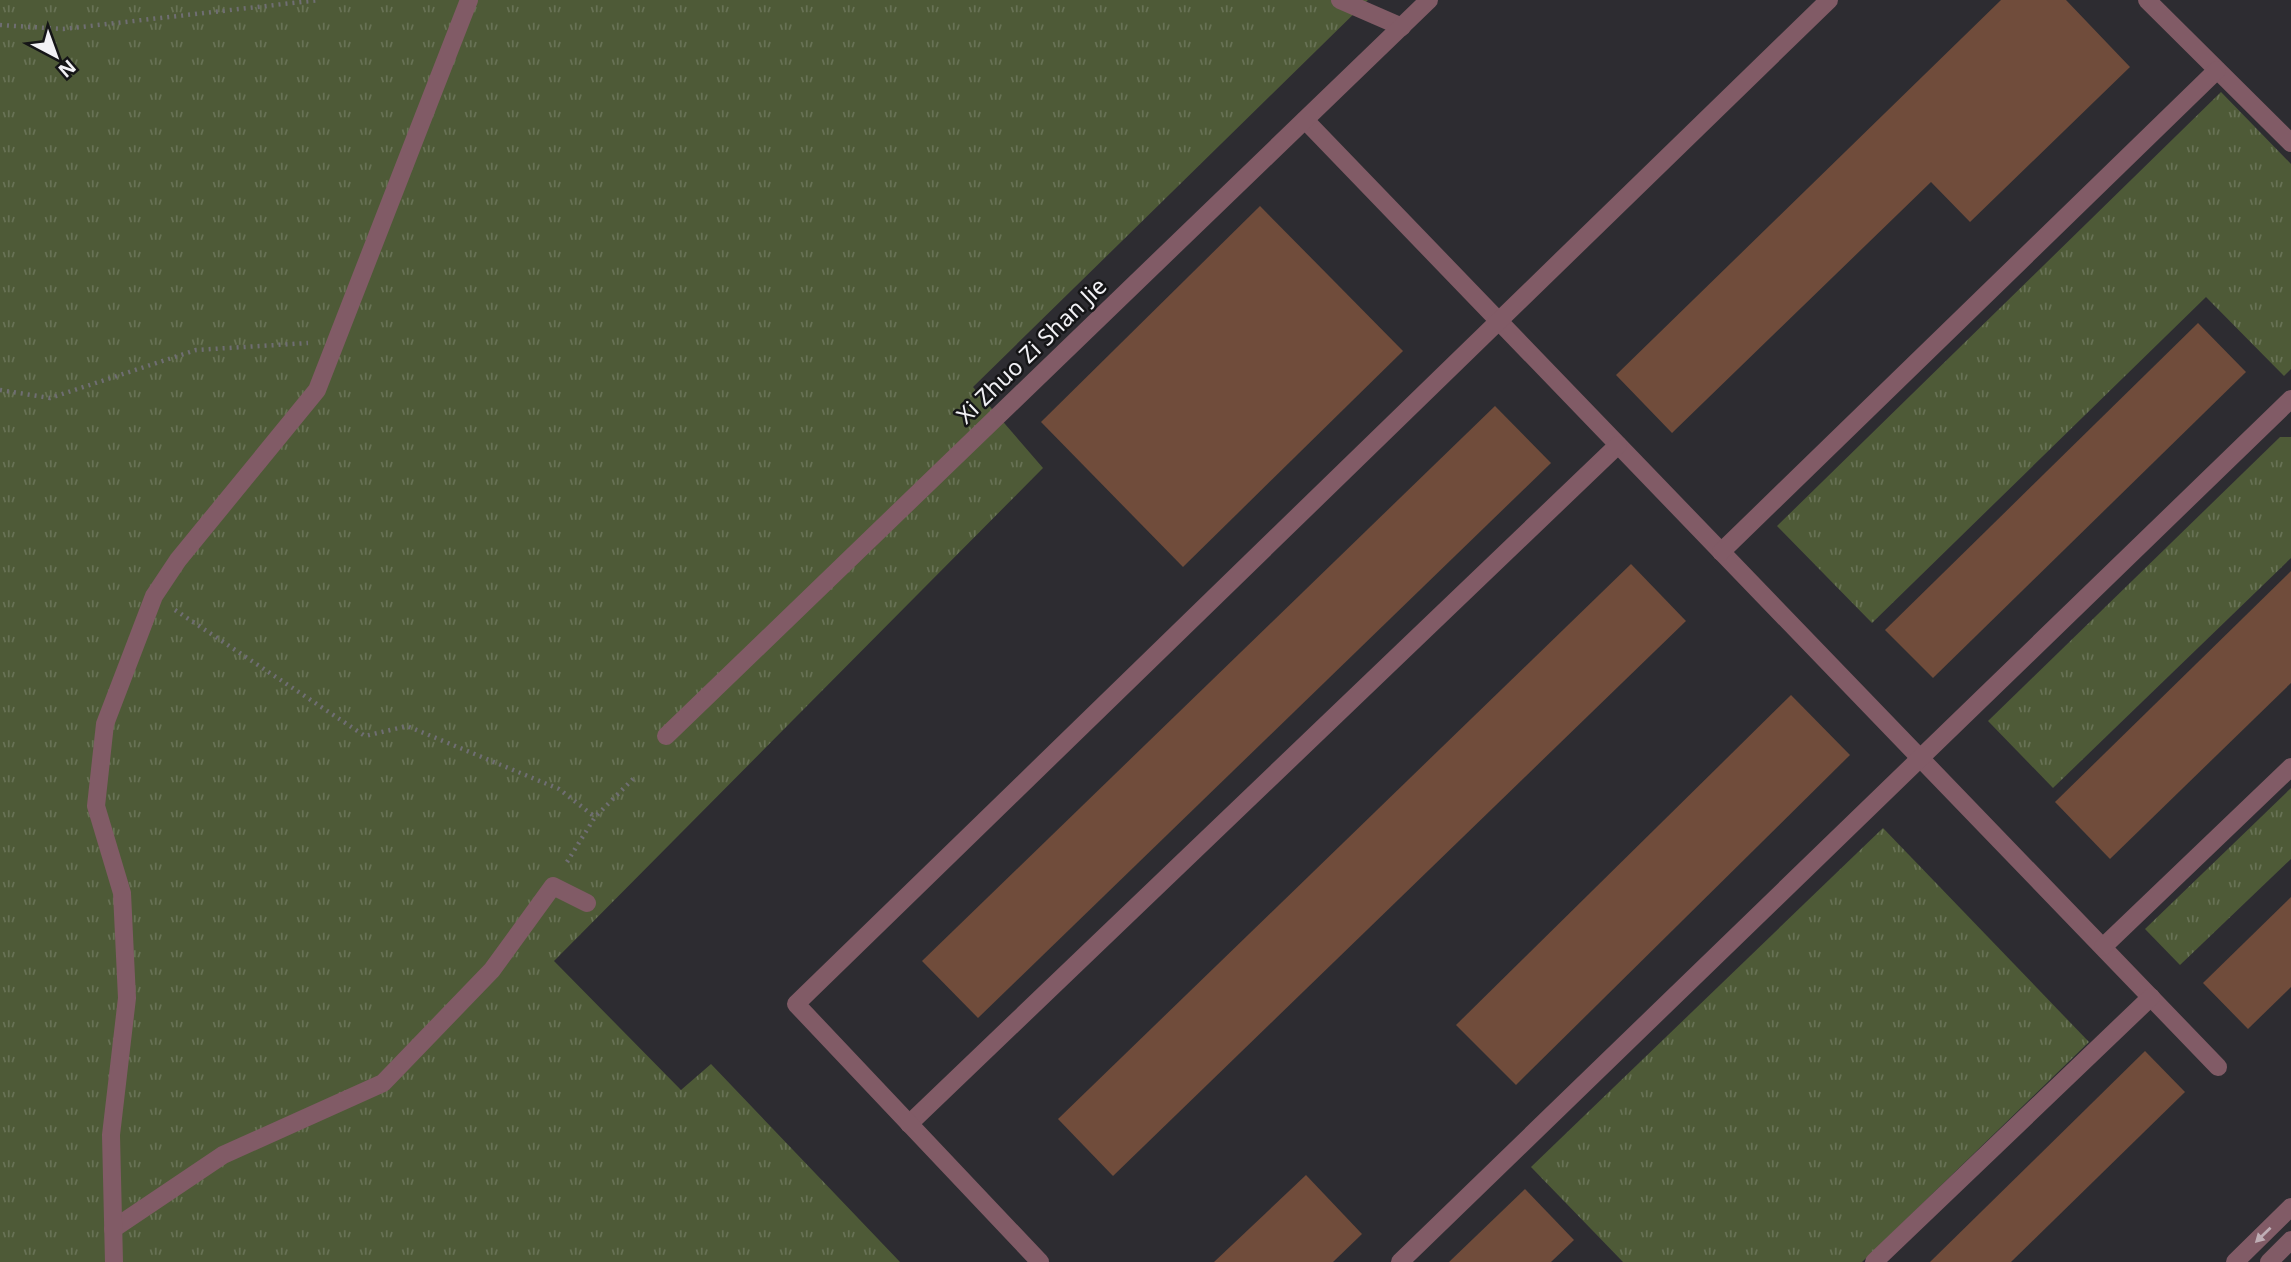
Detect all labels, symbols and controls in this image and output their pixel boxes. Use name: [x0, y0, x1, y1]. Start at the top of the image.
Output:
north arrow: [21, 21, 91, 91]
text: N: [53, 54, 82, 84]
street label: Xi Zhuo Zi Shan Jie: [949, 270, 1113, 430]
one-way arrow: [2255, 1226, 2272, 1242]

